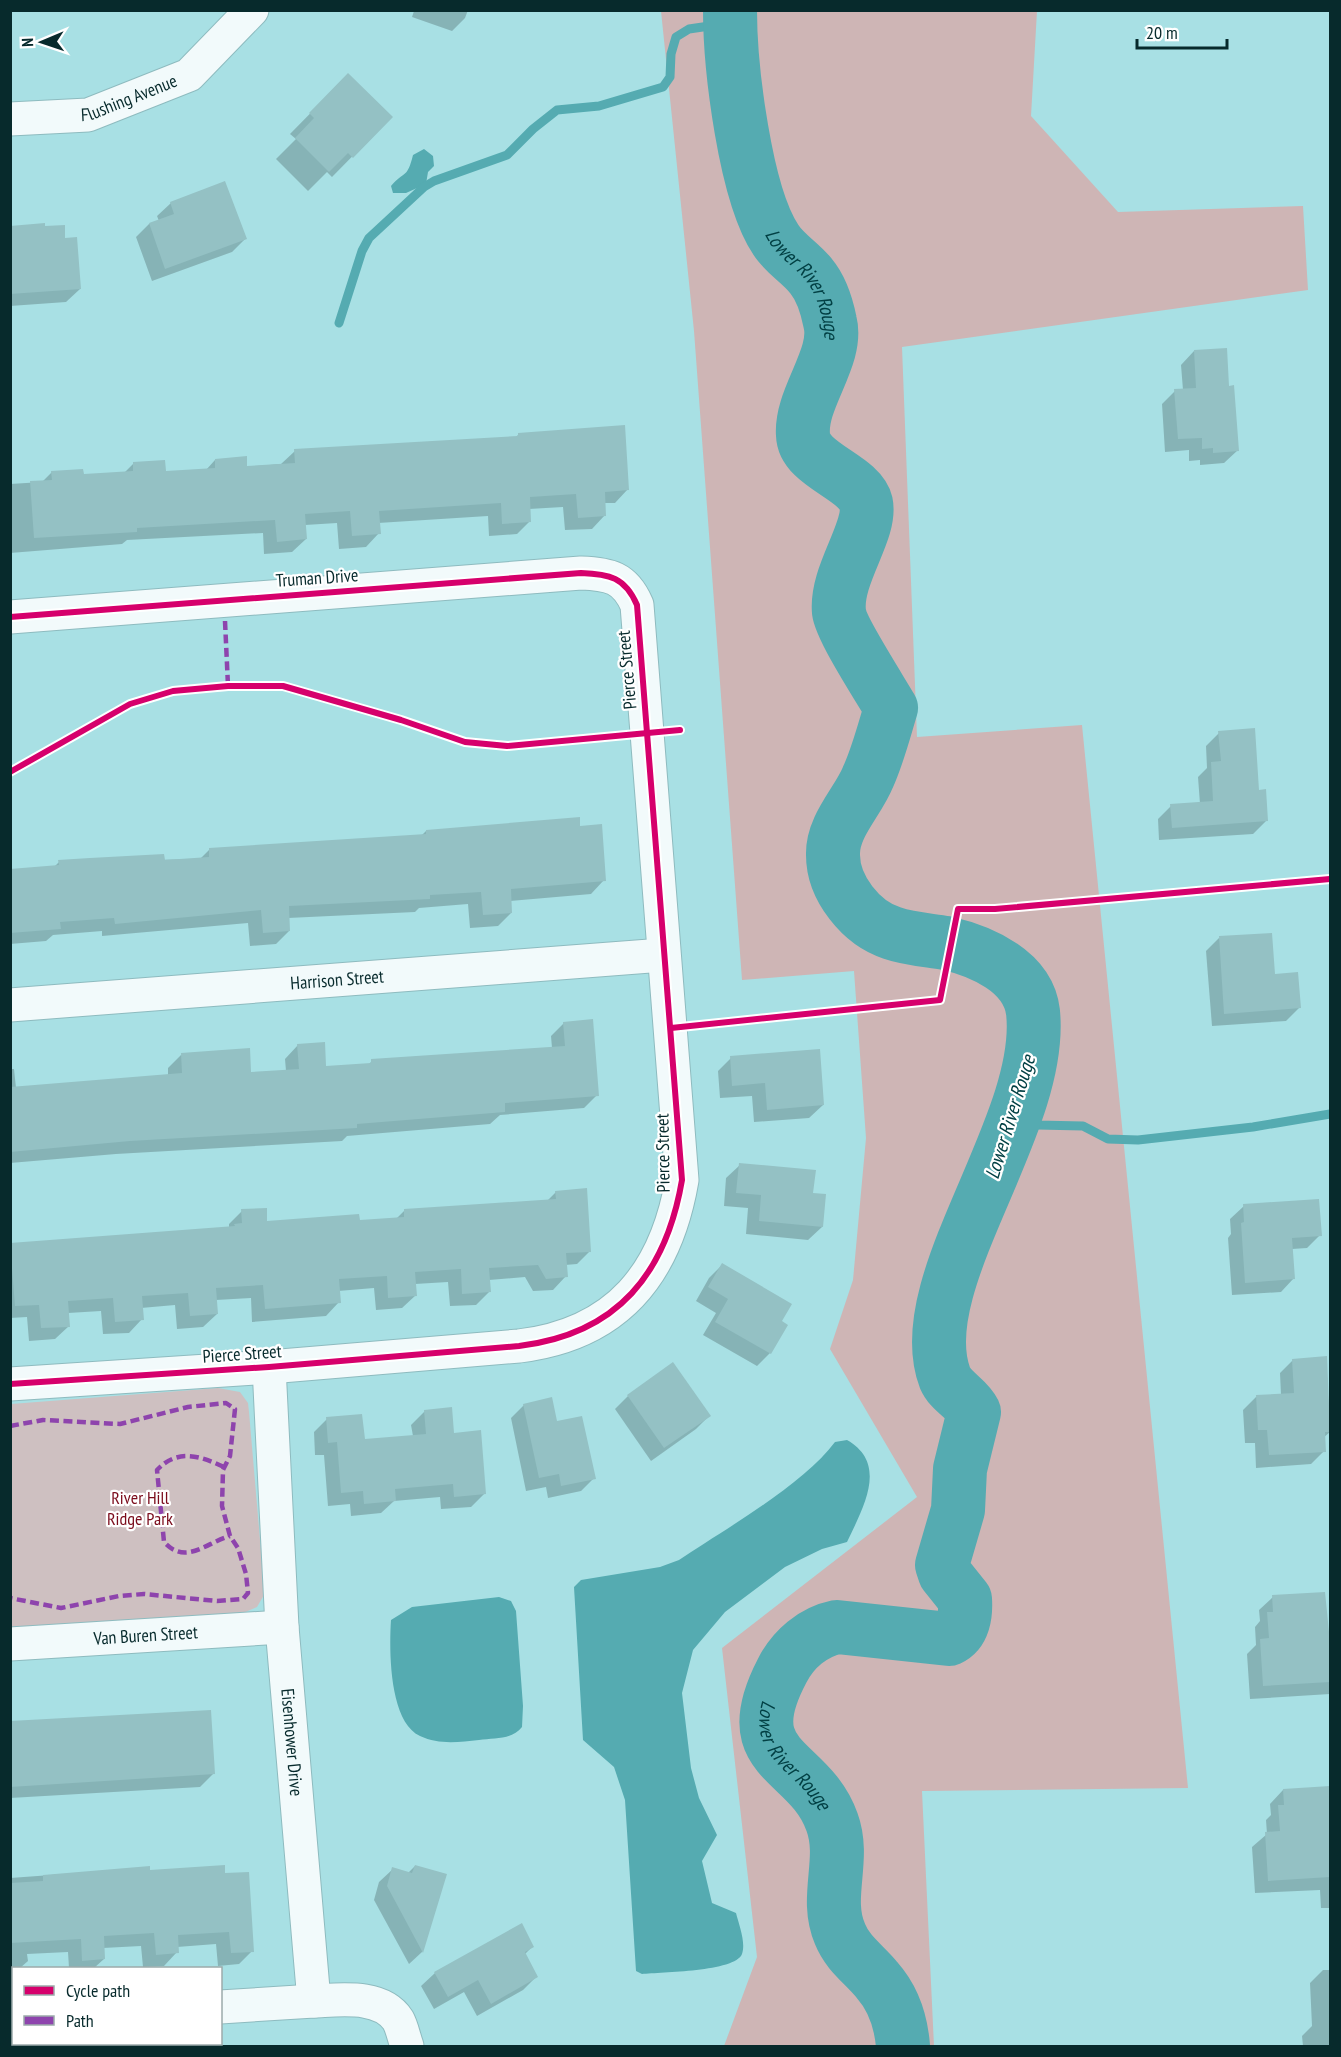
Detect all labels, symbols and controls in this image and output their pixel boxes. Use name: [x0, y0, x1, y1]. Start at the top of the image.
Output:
north arrow: [12, 12, 72, 72]
scale bar: [1137, 12, 1227, 50]
text: 20 m: [1146, 21, 1178, 44]
text: N: [17, 38, 37, 47]
street label: Flushing Avenue: [80, 69, 180, 126]
water label: Lower River Rouge: [759, 224, 845, 341]
street label: Truman Drive: [275, 563, 359, 592]
street label: Pierce Street: [612, 630, 641, 710]
street label: Harrison Street: [289, 964, 385, 994]
water label: Lower River Rouge: [979, 1050, 1042, 1182]
street label: Pierce Street: [650, 1113, 675, 1193]
street label: Pierce Street: [202, 1339, 282, 1368]
park label: River Hill Ridge Park: [107, 1486, 173, 1530]
street label: Van Buren Street: [92, 1620, 198, 1650]
street label: Eisenhower Drive: [276, 1687, 308, 1797]
water label: Lower River Rouge: [753, 1698, 838, 1816]
legend: [12, 1967, 222, 2045]
text: Cycle path: [66, 1979, 130, 2002]
text: Path: [66, 2009, 94, 2032]

